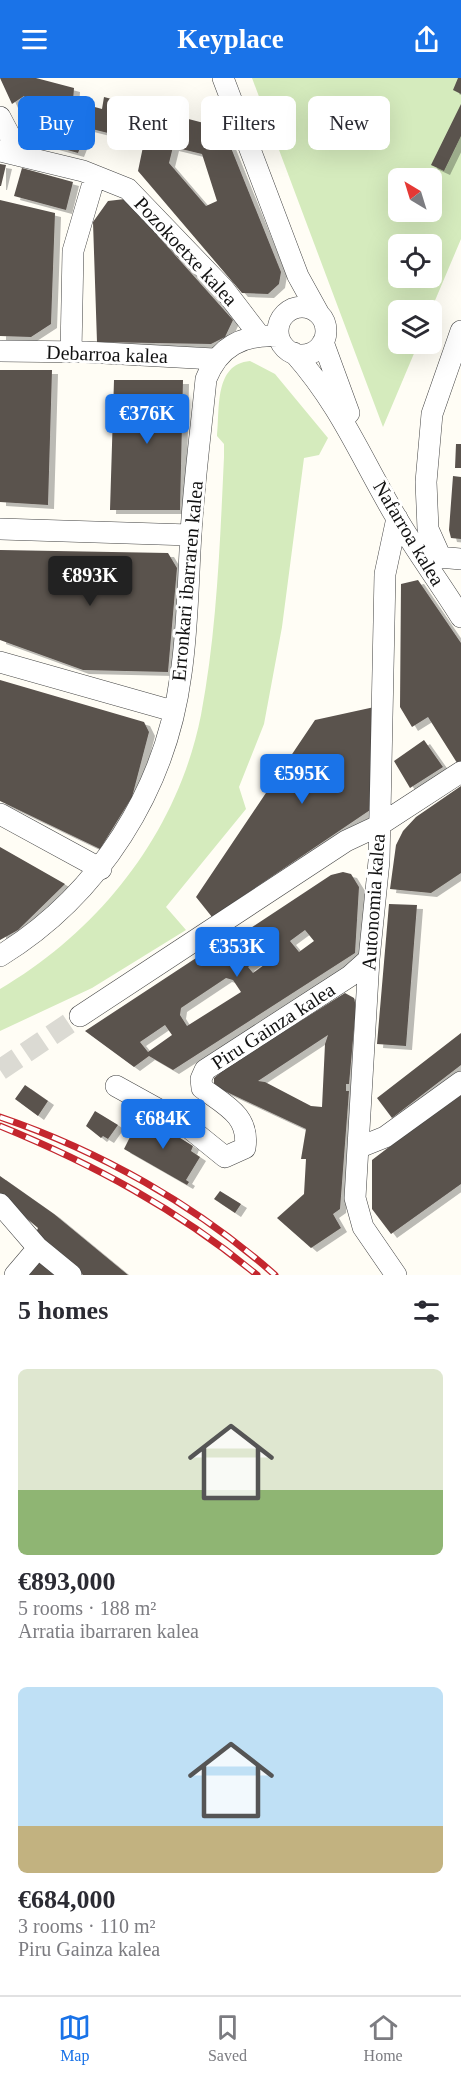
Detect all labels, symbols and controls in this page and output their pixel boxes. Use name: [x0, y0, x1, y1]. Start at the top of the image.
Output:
icon: menu: [18, 23, 51, 56]
icon: share: [410, 23, 443, 56]
text: Keyplace: [177, 24, 284, 54]
chip: Buy: [18, 96, 95, 150]
chip: Rent: [107, 96, 189, 150]
chip: Filters: [201, 96, 296, 150]
chip: New: [308, 96, 390, 150]
north arrow: [388, 168, 442, 222]
map controls: [388, 168, 442, 354]
street label: Pozokoetxe kalea: [130, 192, 242, 310]
button: locate: [388, 234, 442, 288]
button: layers: [388, 300, 442, 354]
street label: Debarroa kalea: [46, 341, 168, 367]
pin: €376K: [105, 394, 189, 445]
text: €376K: [119, 402, 175, 424]
street label: Nafarroa kalea: [369, 477, 449, 589]
street label: Erronkari ibarraren kalea: [167, 480, 207, 682]
pin: €893K: [48, 556, 132, 607]
text: €893K: [62, 564, 118, 586]
pin: €595K: [260, 754, 344, 805]
text: €595K: [274, 762, 330, 784]
street label: Autonomia kalea: [357, 833, 389, 971]
pin: €353K: [195, 927, 279, 978]
text: €353K: [209, 935, 265, 957]
street label: Piru Gainza kalea: [207, 978, 339, 1074]
pin: €684K: [121, 1099, 205, 1150]
text: €684K: [135, 1107, 191, 1129]
icon: filters: [410, 1295, 443, 1328]
text: 5 homes: [18, 1296, 108, 1325]
icon: home: [177, 1408, 285, 1516]
text: €893,000: [18, 1567, 116, 1596]
text: 5 rooms · 188 m²: [18, 1597, 156, 1619]
text: Arratia ibarraren kalea: [18, 1620, 199, 1642]
icon: home: [177, 1726, 285, 1834]
text: €684,000: [18, 1885, 116, 1914]
text: 3 rooms · 110 m²: [18, 1915, 155, 1937]
text: Piru Gainza kalea: [18, 1938, 160, 1960]
tab: Map: [58, 2011, 91, 2065]
tab: Saved: [208, 2011, 247, 2065]
tab: Home: [364, 2011, 403, 2065]

